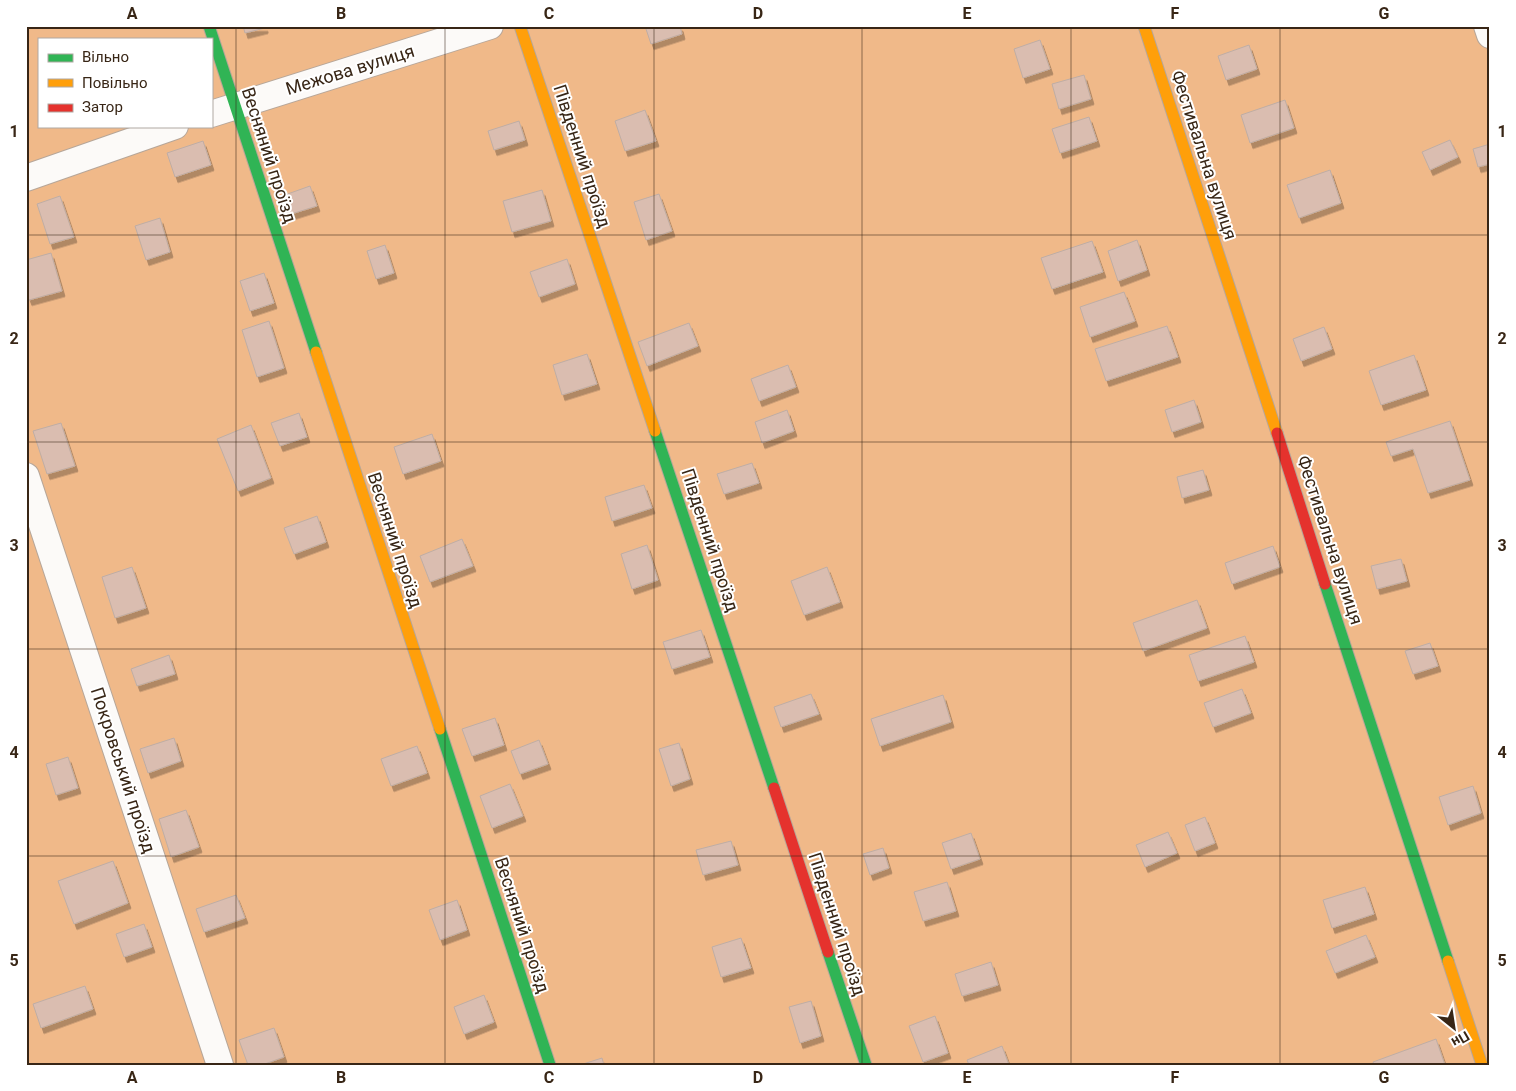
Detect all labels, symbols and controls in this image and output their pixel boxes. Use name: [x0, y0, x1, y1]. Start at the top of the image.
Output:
text: A: [127, 4, 138, 23]
text: B: [336, 4, 346, 23]
text: C: [544, 4, 554, 23]
text: D: [753, 4, 763, 23]
text: E: [963, 4, 972, 23]
text: F: [1171, 4, 1180, 23]
text: G: [1379, 4, 1390, 23]
legend: [38, 38, 212, 128]
street label: Межова вулиця: [283, 40, 417, 99]
text: Вільно: [82, 48, 129, 66]
street label: Фестивальна вулиця: [1167, 68, 1242, 242]
text: Повільно: [82, 74, 148, 92]
street label: Південний проїзд: [549, 82, 616, 230]
street label: Весняний проїзд: [238, 84, 301, 225]
text: Затор: [82, 98, 123, 116]
text: 1: [9, 122, 19, 141]
text: 1: [1497, 122, 1507, 141]
text: 2: [9, 329, 19, 348]
text: 2: [1497, 329, 1507, 348]
street label: Фестивальна вулиця: [1293, 453, 1368, 627]
street label: Південний проїзд: [677, 466, 744, 614]
street label: Весняний проїзд: [364, 469, 427, 610]
text: 3: [9, 536, 19, 555]
text: 3: [1497, 536, 1507, 555]
street label: Покровський проїзд: [87, 684, 160, 855]
text: 4: [9, 743, 19, 762]
text: 4: [1497, 743, 1507, 762]
street label: Південний проїзд: [804, 850, 871, 998]
street label: Весняний проїзд: [491, 854, 554, 995]
text: 5: [9, 951, 19, 970]
text: 5: [1497, 951, 1507, 970]
north arrow: [1428, 1004, 1478, 1054]
text: Пн: [1449, 1028, 1472, 1051]
text: A: [127, 1068, 138, 1087]
text: B: [336, 1068, 346, 1087]
text: C: [544, 1068, 554, 1087]
text: D: [753, 1068, 763, 1087]
text: E: [963, 1068, 972, 1087]
text: F: [1171, 1068, 1180, 1087]
text: G: [1379, 1068, 1390, 1087]

